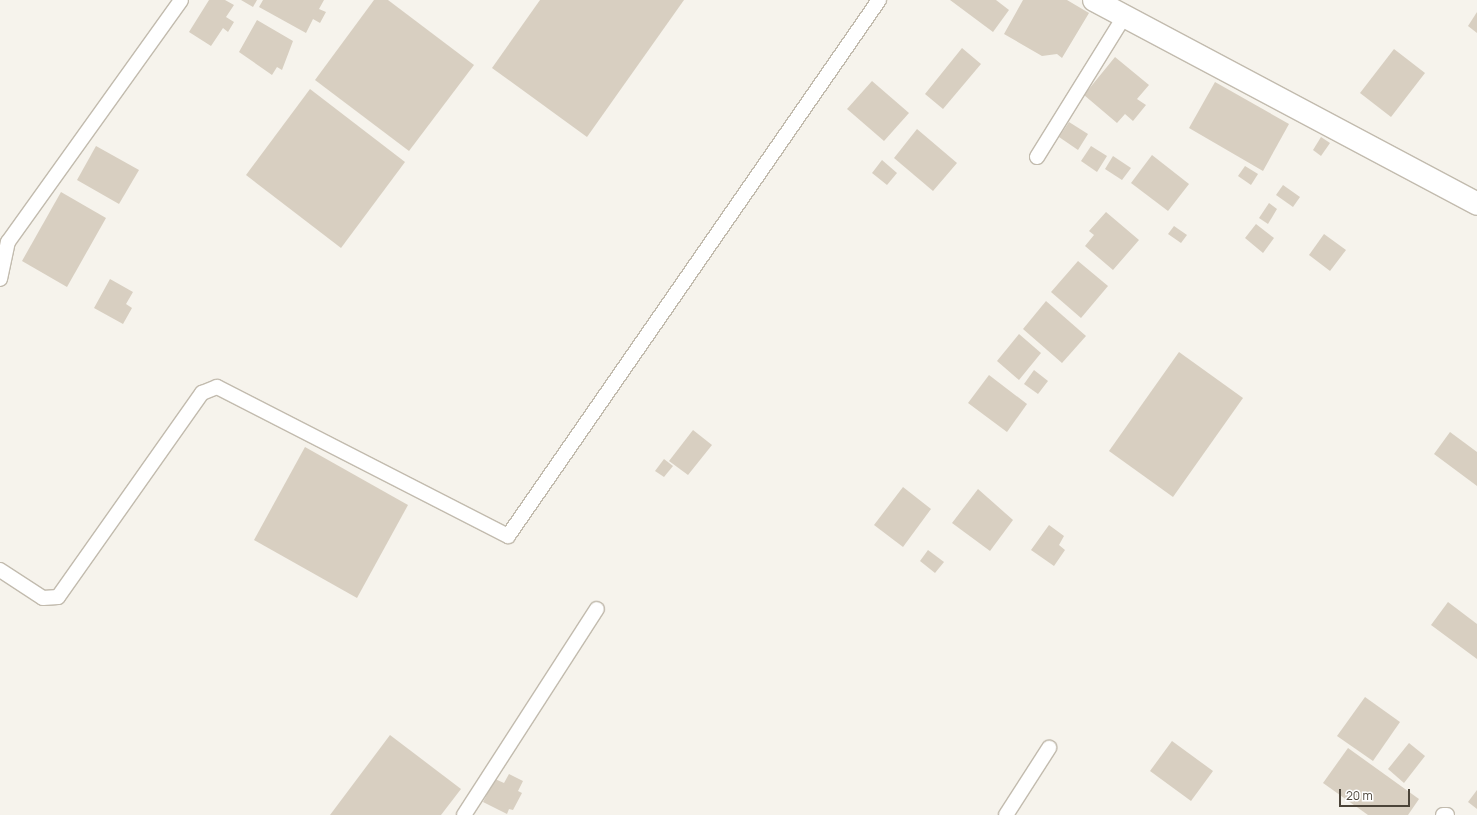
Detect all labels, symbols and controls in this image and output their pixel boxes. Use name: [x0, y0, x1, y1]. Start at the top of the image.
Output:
scale bar: [1341, 781, 1412, 807]
text: 20 m: [1346, 787, 1373, 804]

